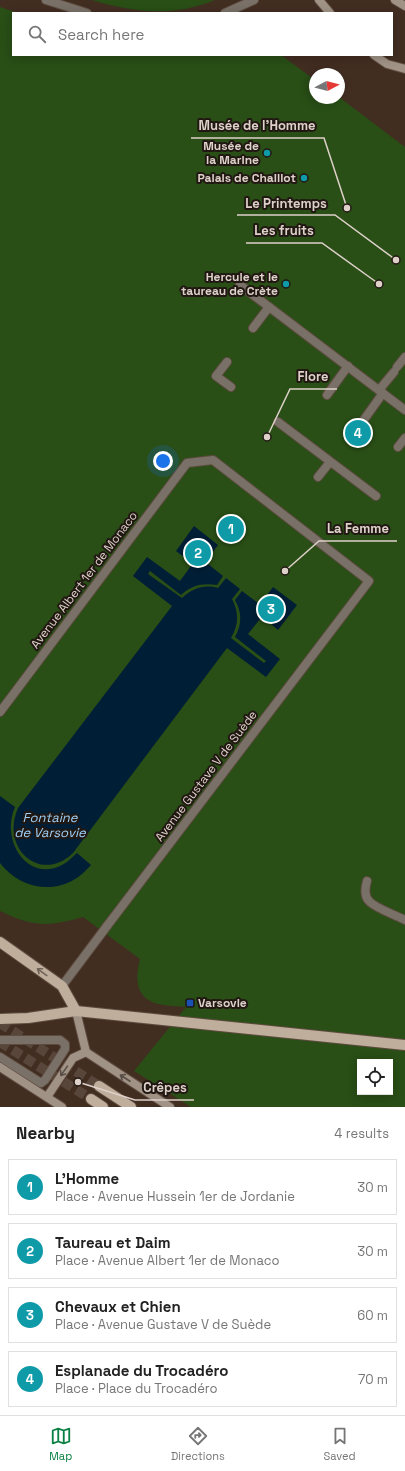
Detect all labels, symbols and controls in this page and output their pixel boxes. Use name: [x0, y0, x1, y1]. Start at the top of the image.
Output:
search box: [12, 12, 393, 56]
icon: search: [26, 23, 48, 45]
text: Search here: [58, 25, 144, 44]
north arrow: [309, 68, 345, 104]
callout: Musée de l'Homme: [191, 113, 324, 138]
text: Musée de l'Homme: [198, 117, 316, 134]
place label: Musée de la Marine: [203, 138, 259, 168]
marker: Musée de la Marine: [262, 148, 272, 158]
place label: Palais de Chaillot: [197, 170, 296, 186]
marker: Palais de Chaillot: [299, 173, 309, 183]
callout: Le Printemps: [237, 190, 335, 215]
text: Le Printemps: [245, 195, 327, 212]
callout: Les fruits: [246, 218, 322, 243]
text: Les fruits: [254, 222, 314, 239]
place label: Hercule et le taureau de Crète: [181, 269, 278, 299]
marker: Hercule et le taureau de Crète: [281, 279, 291, 289]
callout: Flore: [290, 364, 337, 389]
text: Flore: [298, 368, 328, 385]
pin: 4: [345, 418, 371, 448]
your location: [153, 451, 173, 471]
street label: Avenue Albert 1er de Monaco: [27, 508, 141, 652]
pin: 1: [218, 514, 244, 544]
callout: La Femme: [319, 516, 397, 541]
text: La Femme: [327, 520, 389, 537]
pin: 2: [185, 538, 211, 568]
pin: 3: [258, 594, 284, 624]
street label: Avenue Gustave V de Suède: [151, 707, 261, 845]
water label: Fontaine de Varsovie: [14, 809, 87, 841]
one-way arrow: [37, 968, 48, 976]
place label: Varsovie: [198, 995, 247, 1011]
marker: Varsovie: [185, 998, 195, 1008]
map controls: [357, 1059, 393, 1095]
button: locate: [357, 1059, 393, 1095]
one-way arrow: [60, 1065, 68, 1076]
one-way arrow: [119, 1074, 131, 1082]
callout: Crêpes: [135, 1075, 194, 1100]
text: Crêpes: [143, 1079, 187, 1096]
text: Nearby: [16, 1122, 75, 1144]
text: 4 results: [334, 1125, 389, 1142]
text: L'Homme: [55, 1169, 119, 1188]
text: 1: [27, 1179, 33, 1196]
text: 30 m: [357, 1179, 388, 1196]
text: Place · Avenue Hussein 1er de Jordanie: [55, 1188, 295, 1205]
text: Taureau et Daim: [55, 1233, 171, 1252]
text: 2: [26, 1243, 34, 1260]
text: 30 m: [357, 1243, 388, 1260]
text: Place · Avenue Albert 1er de Monaco: [55, 1252, 280, 1269]
text: Chevaux et Chien: [55, 1297, 181, 1316]
text: 3: [26, 1307, 34, 1324]
text: 60 m: [357, 1307, 388, 1324]
text: Place · Avenue Gustave V de Suède: [55, 1316, 271, 1333]
text: Esplanade du Trocadéro: [55, 1361, 228, 1380]
text: 4: [26, 1371, 34, 1388]
text: 70 m: [358, 1371, 388, 1388]
text: Place · Place du Trocadéro: [55, 1380, 218, 1397]
tab: Map: [49, 1425, 72, 1463]
tab: Directions: [171, 1425, 225, 1463]
tab: Saved: [324, 1425, 356, 1463]

